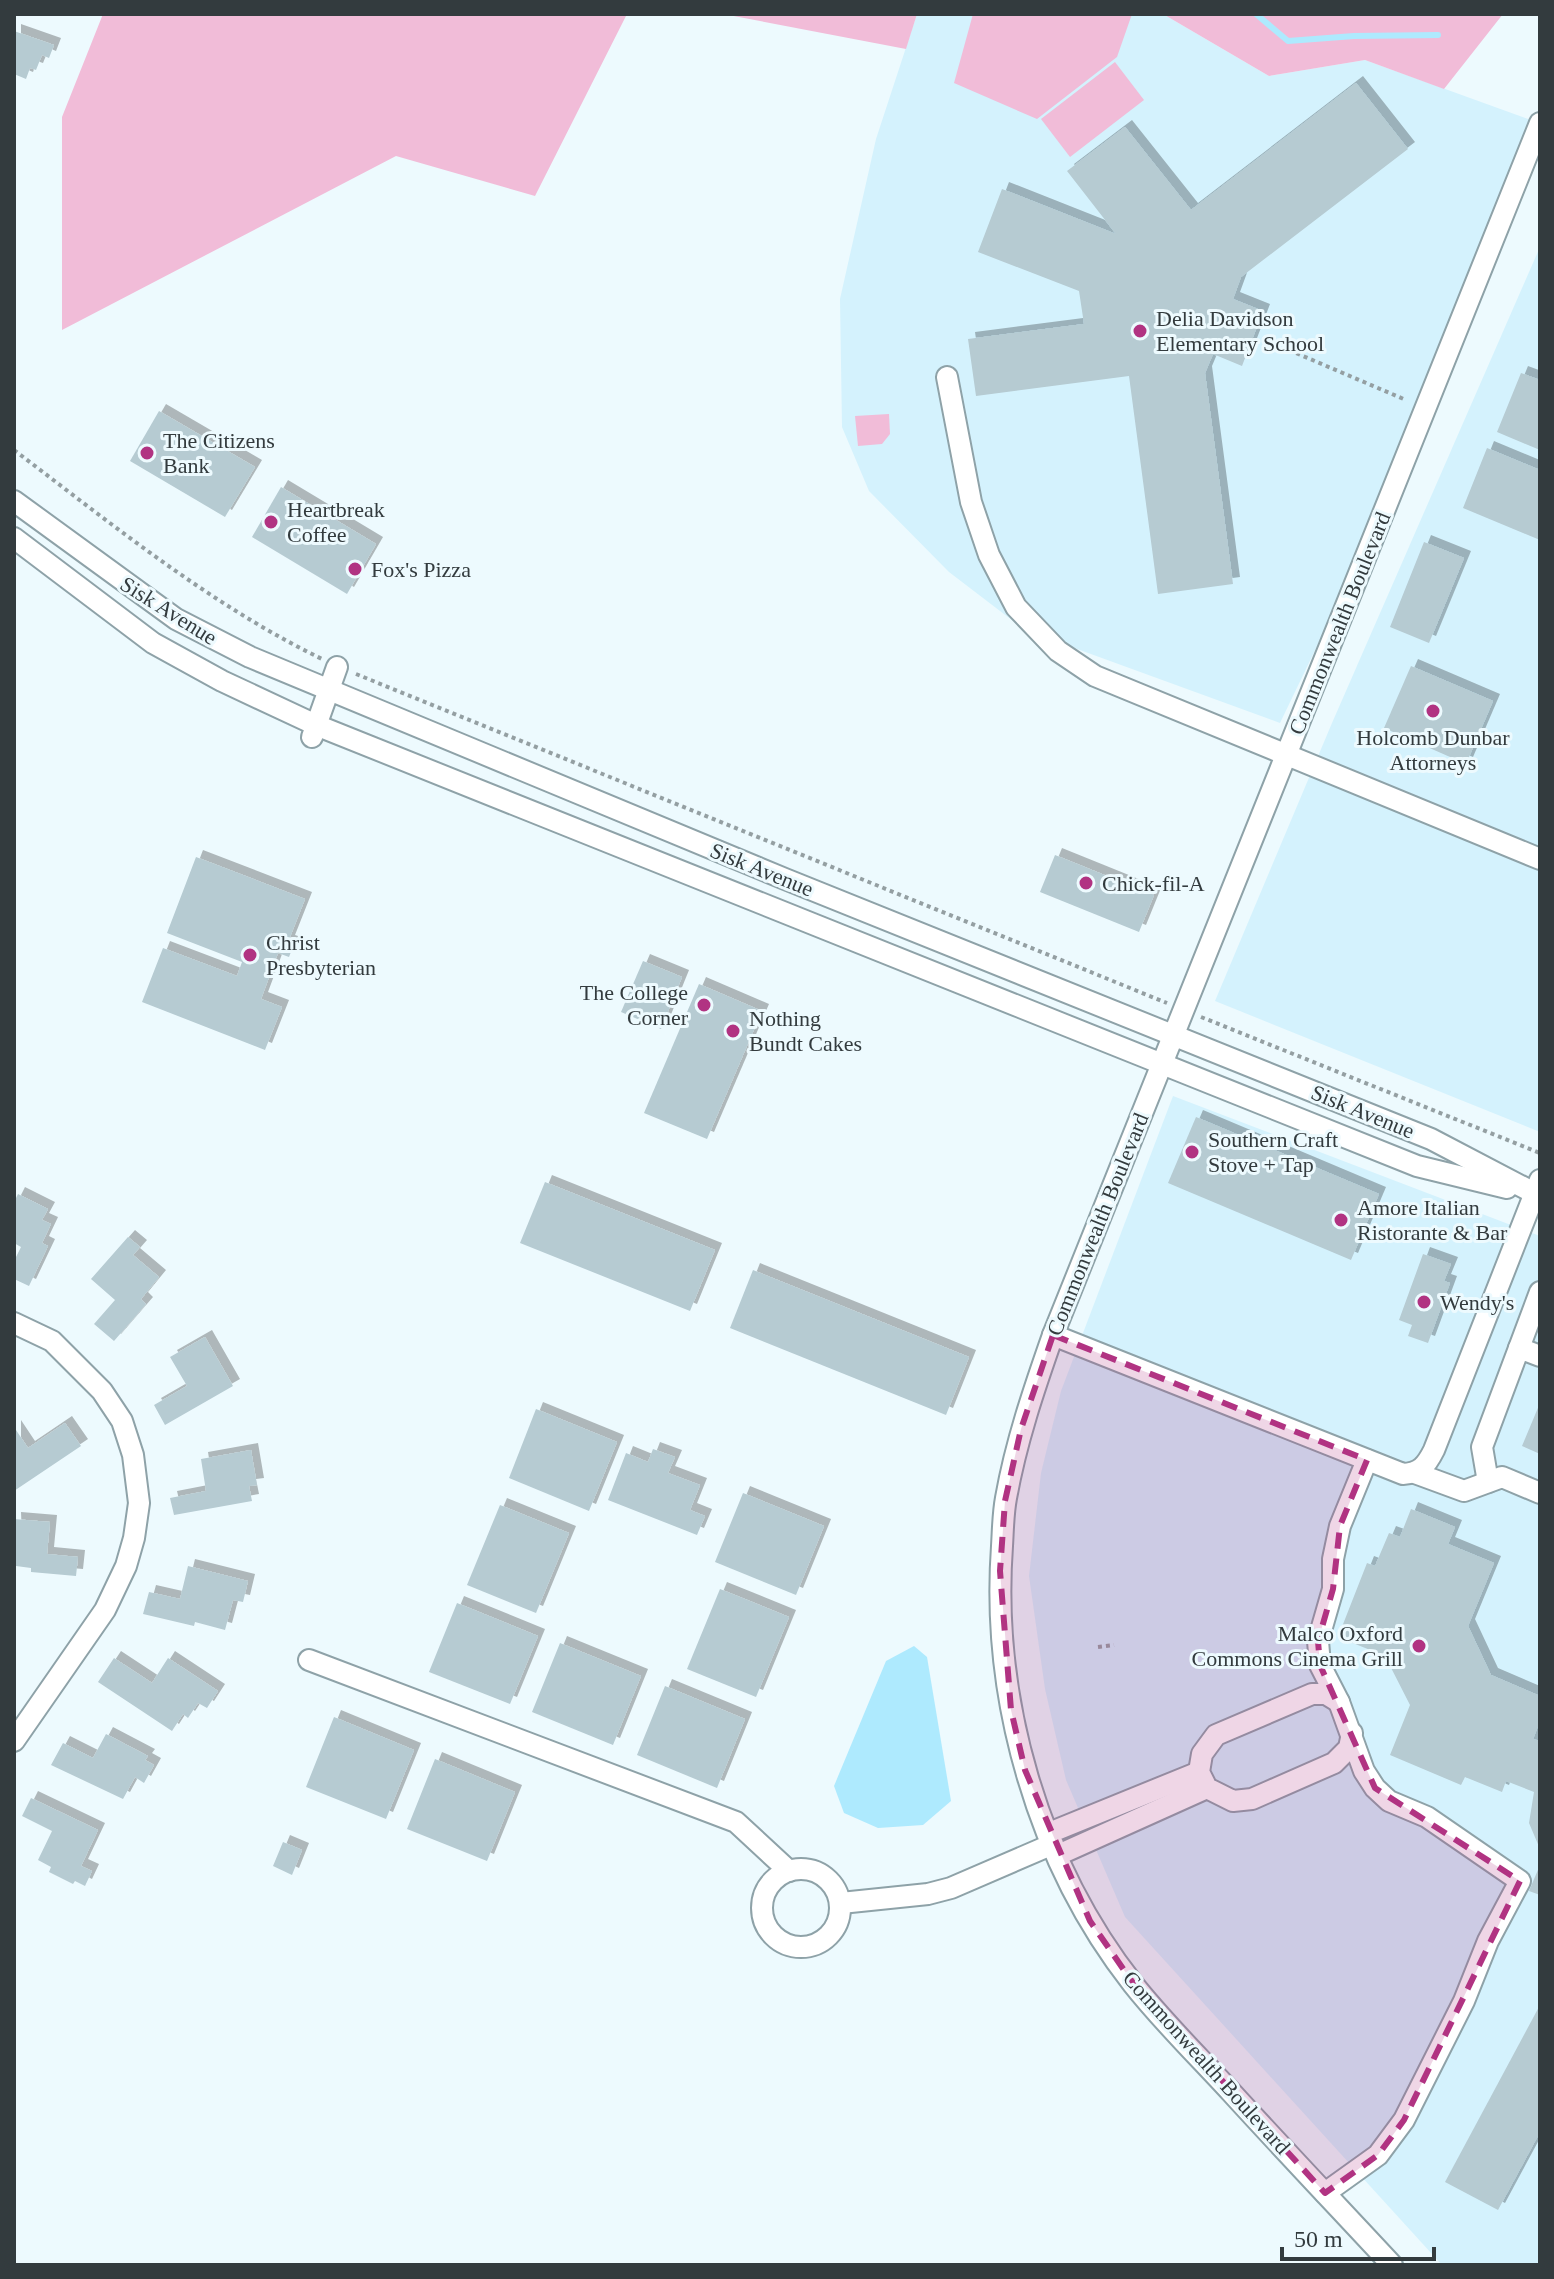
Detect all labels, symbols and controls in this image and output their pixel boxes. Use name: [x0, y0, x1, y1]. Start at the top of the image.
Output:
place label: Delia Davidson Elementary School: [1156, 306, 1324, 356]
marker: Delia Davidson Elementary School: [1131, 322, 1149, 340]
place label: The Citizens Bank: [163, 428, 275, 478]
marker: The Citizens Bank: [138, 444, 156, 462]
place label: Heartbreak Coffee: [287, 497, 385, 547]
street label: Commonwealth Boulevard: [1283, 508, 1396, 738]
marker: Heartbreak Coffee: [262, 513, 280, 531]
place label: Fox's Pizza: [371, 557, 471, 582]
marker: Fox's Pizza: [346, 560, 364, 578]
street label: Sisk Avenue: [116, 571, 222, 650]
marker: Holcomb Dunbar Attorneys: [1424, 702, 1442, 720]
place label: Holcomb Dunbar Attorneys: [1356, 725, 1510, 775]
street label: Sisk Avenue: [707, 837, 817, 901]
place label: Chick-fil-A: [1102, 871, 1205, 896]
marker: Chick-fil-A: [1077, 874, 1095, 892]
place label: Christ Presbyterian: [266, 930, 376, 980]
marker: Christ Presbyterian: [241, 946, 259, 964]
place label: The College Corner: [580, 980, 689, 1030]
marker: The College Corner: [695, 996, 713, 1014]
place label: Nothing Bundt Cakes: [749, 1006, 862, 1056]
marker: Nothing Bundt Cakes: [724, 1022, 742, 1040]
street label: Sisk Avenue: [1308, 1079, 1418, 1143]
street label: Commonwealth Boulevard: [1041, 1109, 1154, 1339]
place label: Southern Craft Stove + Tap: [1208, 1127, 1338, 1177]
marker: Southern Craft Stove + Tap: [1183, 1143, 1201, 1161]
place label: Amore Italian Ristorante & Bar: [1357, 1195, 1508, 1245]
marker: Amore Italian Ristorante & Bar: [1332, 1211, 1350, 1229]
place label: Wendy's: [1440, 1290, 1514, 1315]
marker: Wendy's: [1415, 1293, 1433, 1311]
place label: Malco Oxford Commons Cinema Grill: [1192, 1621, 1403, 1671]
marker: Malco Oxford Commons Cinema Grill: [1410, 1637, 1428, 1655]
street label: Commonwealth Boulevard: [1118, 1966, 1295, 2159]
scale bar: [1282, 2211, 1434, 2261]
text: 50 m: [1294, 2226, 1343, 2252]

